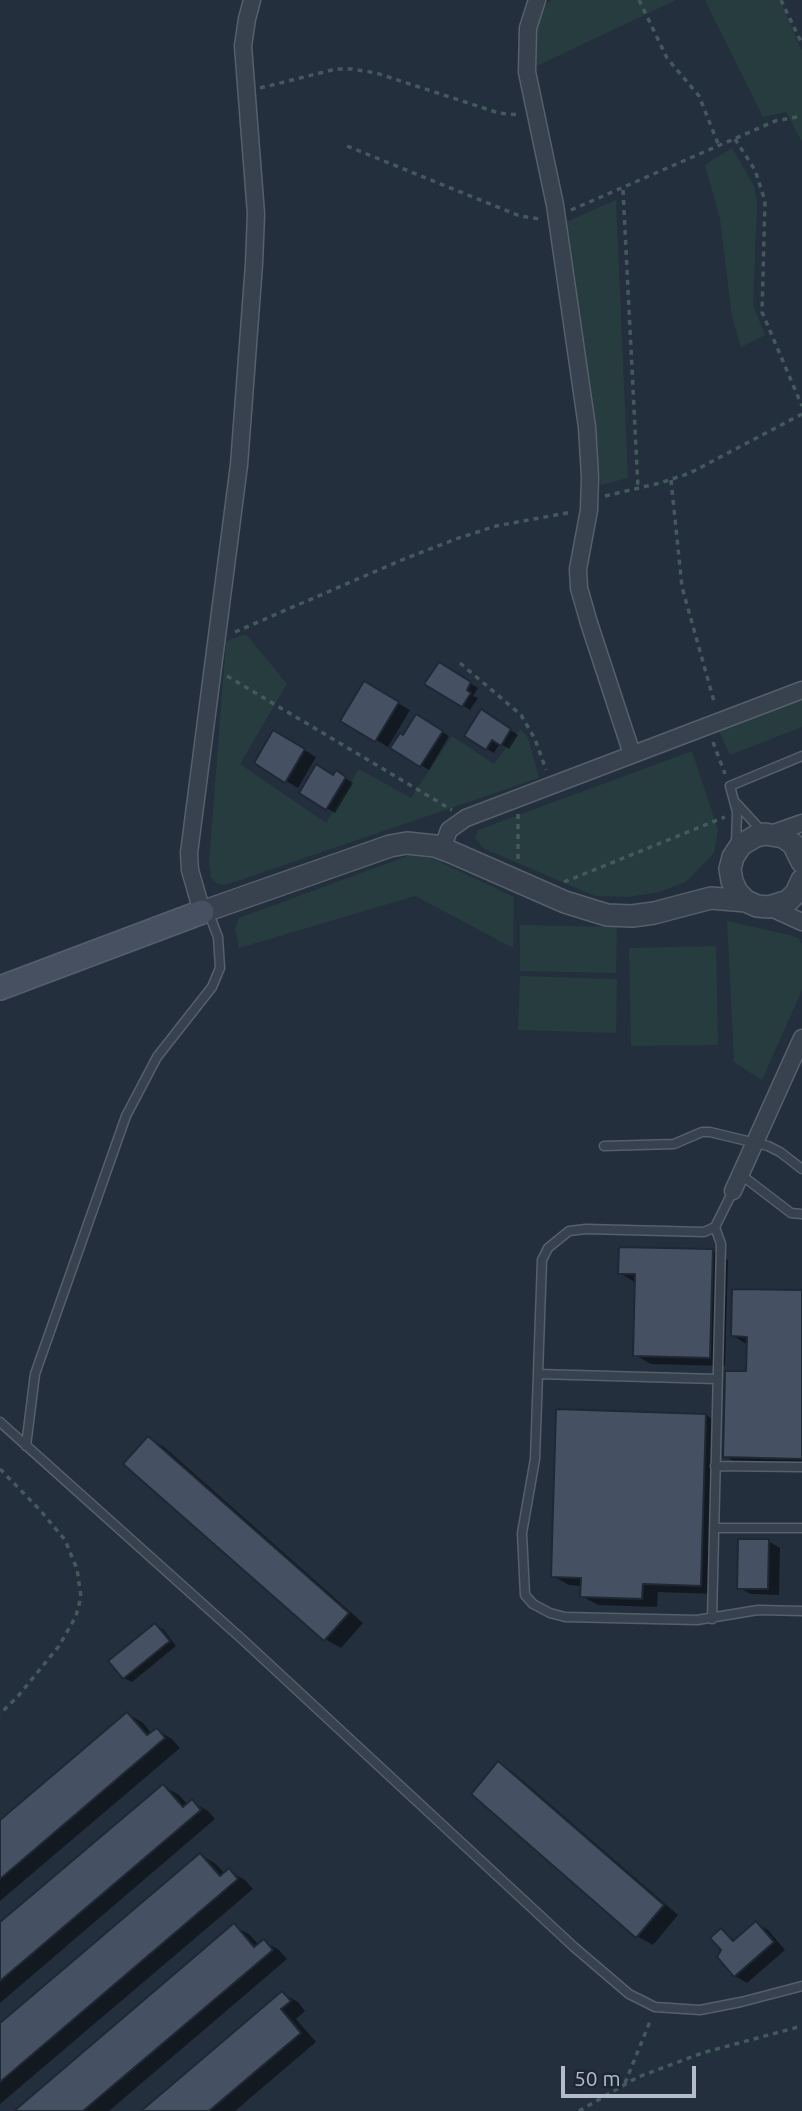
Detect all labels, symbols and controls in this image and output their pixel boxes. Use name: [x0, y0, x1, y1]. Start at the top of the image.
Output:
scale bar: [564, 2052, 699, 2096]
text: 50 m: [574, 2066, 621, 2090]

